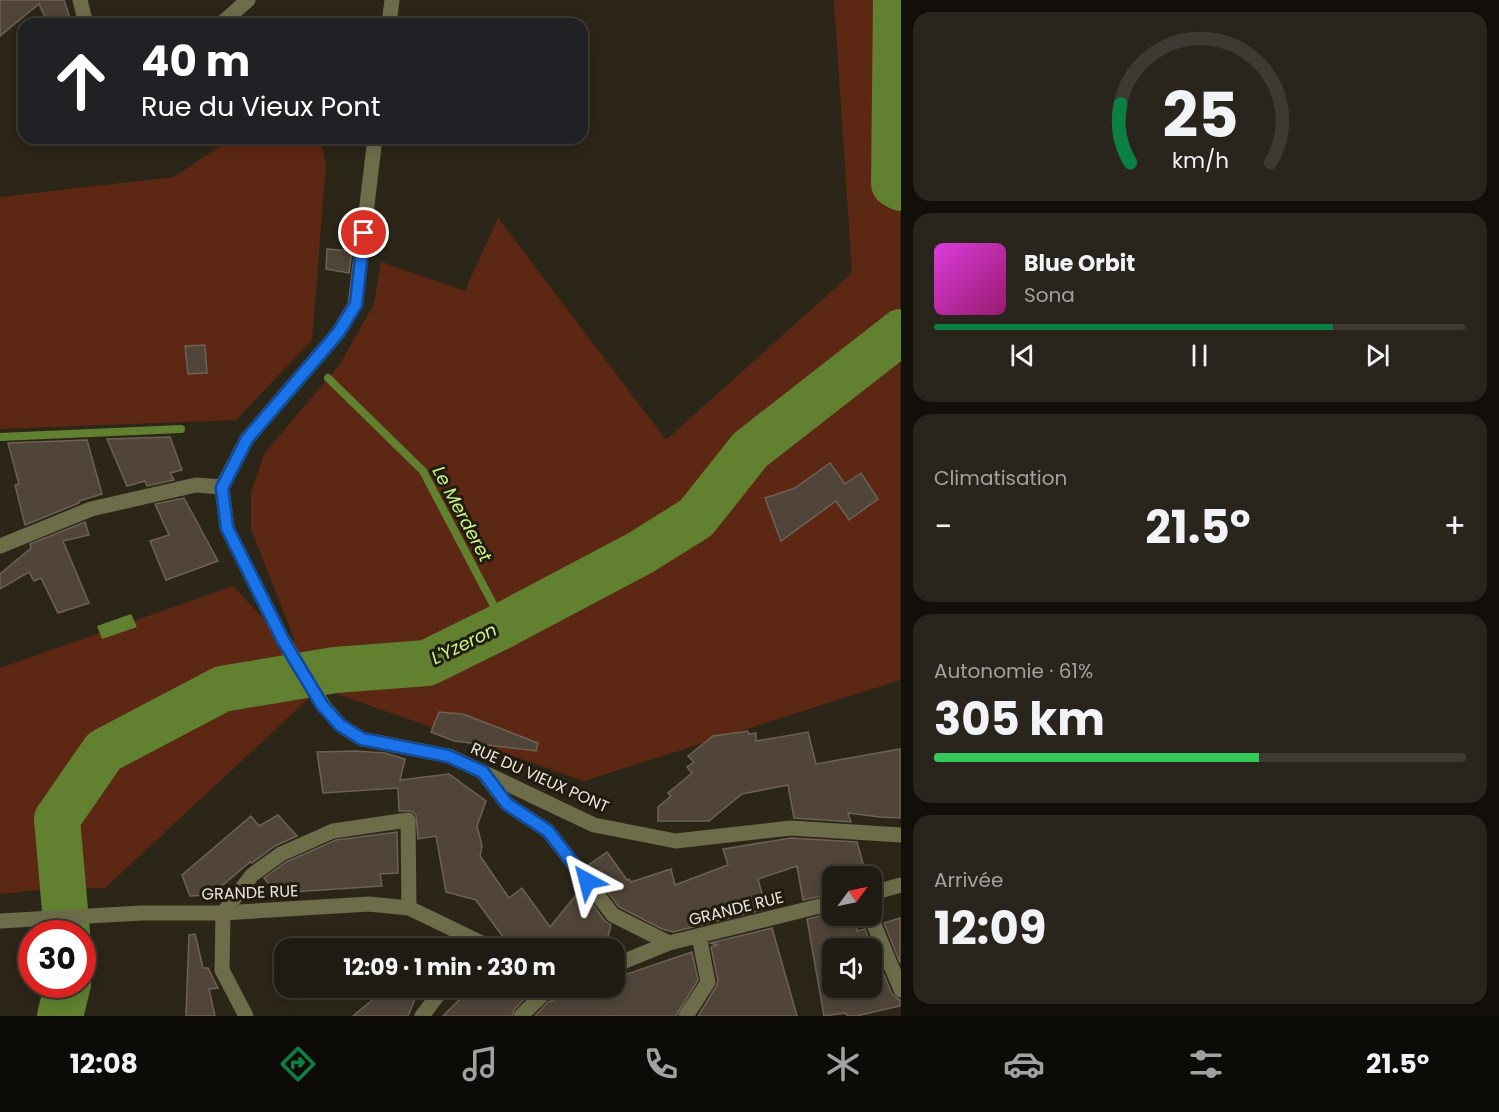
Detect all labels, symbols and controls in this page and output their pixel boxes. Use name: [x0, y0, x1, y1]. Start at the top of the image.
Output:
text: 40 m: [141, 32, 250, 91]
icon: ahead: [42, 42, 120, 120]
text: 25: [1162, 72, 1238, 160]
text: Rue du Vieux Pont: [141, 88, 380, 125]
text: km/h: [1171, 146, 1229, 177]
pin: [338, 207, 389, 258]
icon: arrive: [347, 216, 380, 249]
text: Blue Orbit: [1024, 248, 1135, 279]
text: Sona: [1024, 281, 1075, 309]
icon: previous: [1006, 339, 1039, 372]
icon: pause: [1183, 339, 1216, 372]
icon: next: [1361, 339, 1394, 372]
water label: Le Merderet: [427, 461, 498, 567]
text: Climatisation: [934, 464, 1067, 492]
text: 21.5°: [1145, 496, 1251, 559]
text: −: [934, 503, 952, 550]
text: +: [1443, 503, 1466, 550]
water label: L'Yzeron: [427, 617, 501, 670]
text: Autonomie · 61%: [934, 657, 1093, 685]
text: 305 km: [934, 688, 1105, 751]
street label: RUE DU VIEUX PONT: [467, 737, 613, 818]
position arrow: [555, 849, 619, 913]
north arrow: [822, 866, 882, 926]
map controls: [822, 866, 882, 998]
text: Arrivée: [934, 866, 1003, 894]
street label: GRANDE RUE: [201, 879, 299, 906]
street label: GRANDE RUE: [686, 886, 786, 931]
text: 12:09: [934, 897, 1046, 960]
speed limit sign: 30: [18, 920, 96, 998]
button: sound: [822, 938, 882, 998]
text: 12:09 · 1 min · 230 m: [343, 952, 556, 983]
icon: directions: [277, 1043, 319, 1085]
icon: music: [459, 1043, 501, 1085]
icon: phone: [640, 1043, 682, 1085]
icon: climate: [822, 1043, 864, 1085]
icon: car: [1003, 1043, 1045, 1085]
icon: filters: [1185, 1043, 1227, 1085]
text: 12:08: [70, 1045, 138, 1082]
text: 21.5°: [1366, 1045, 1429, 1082]

